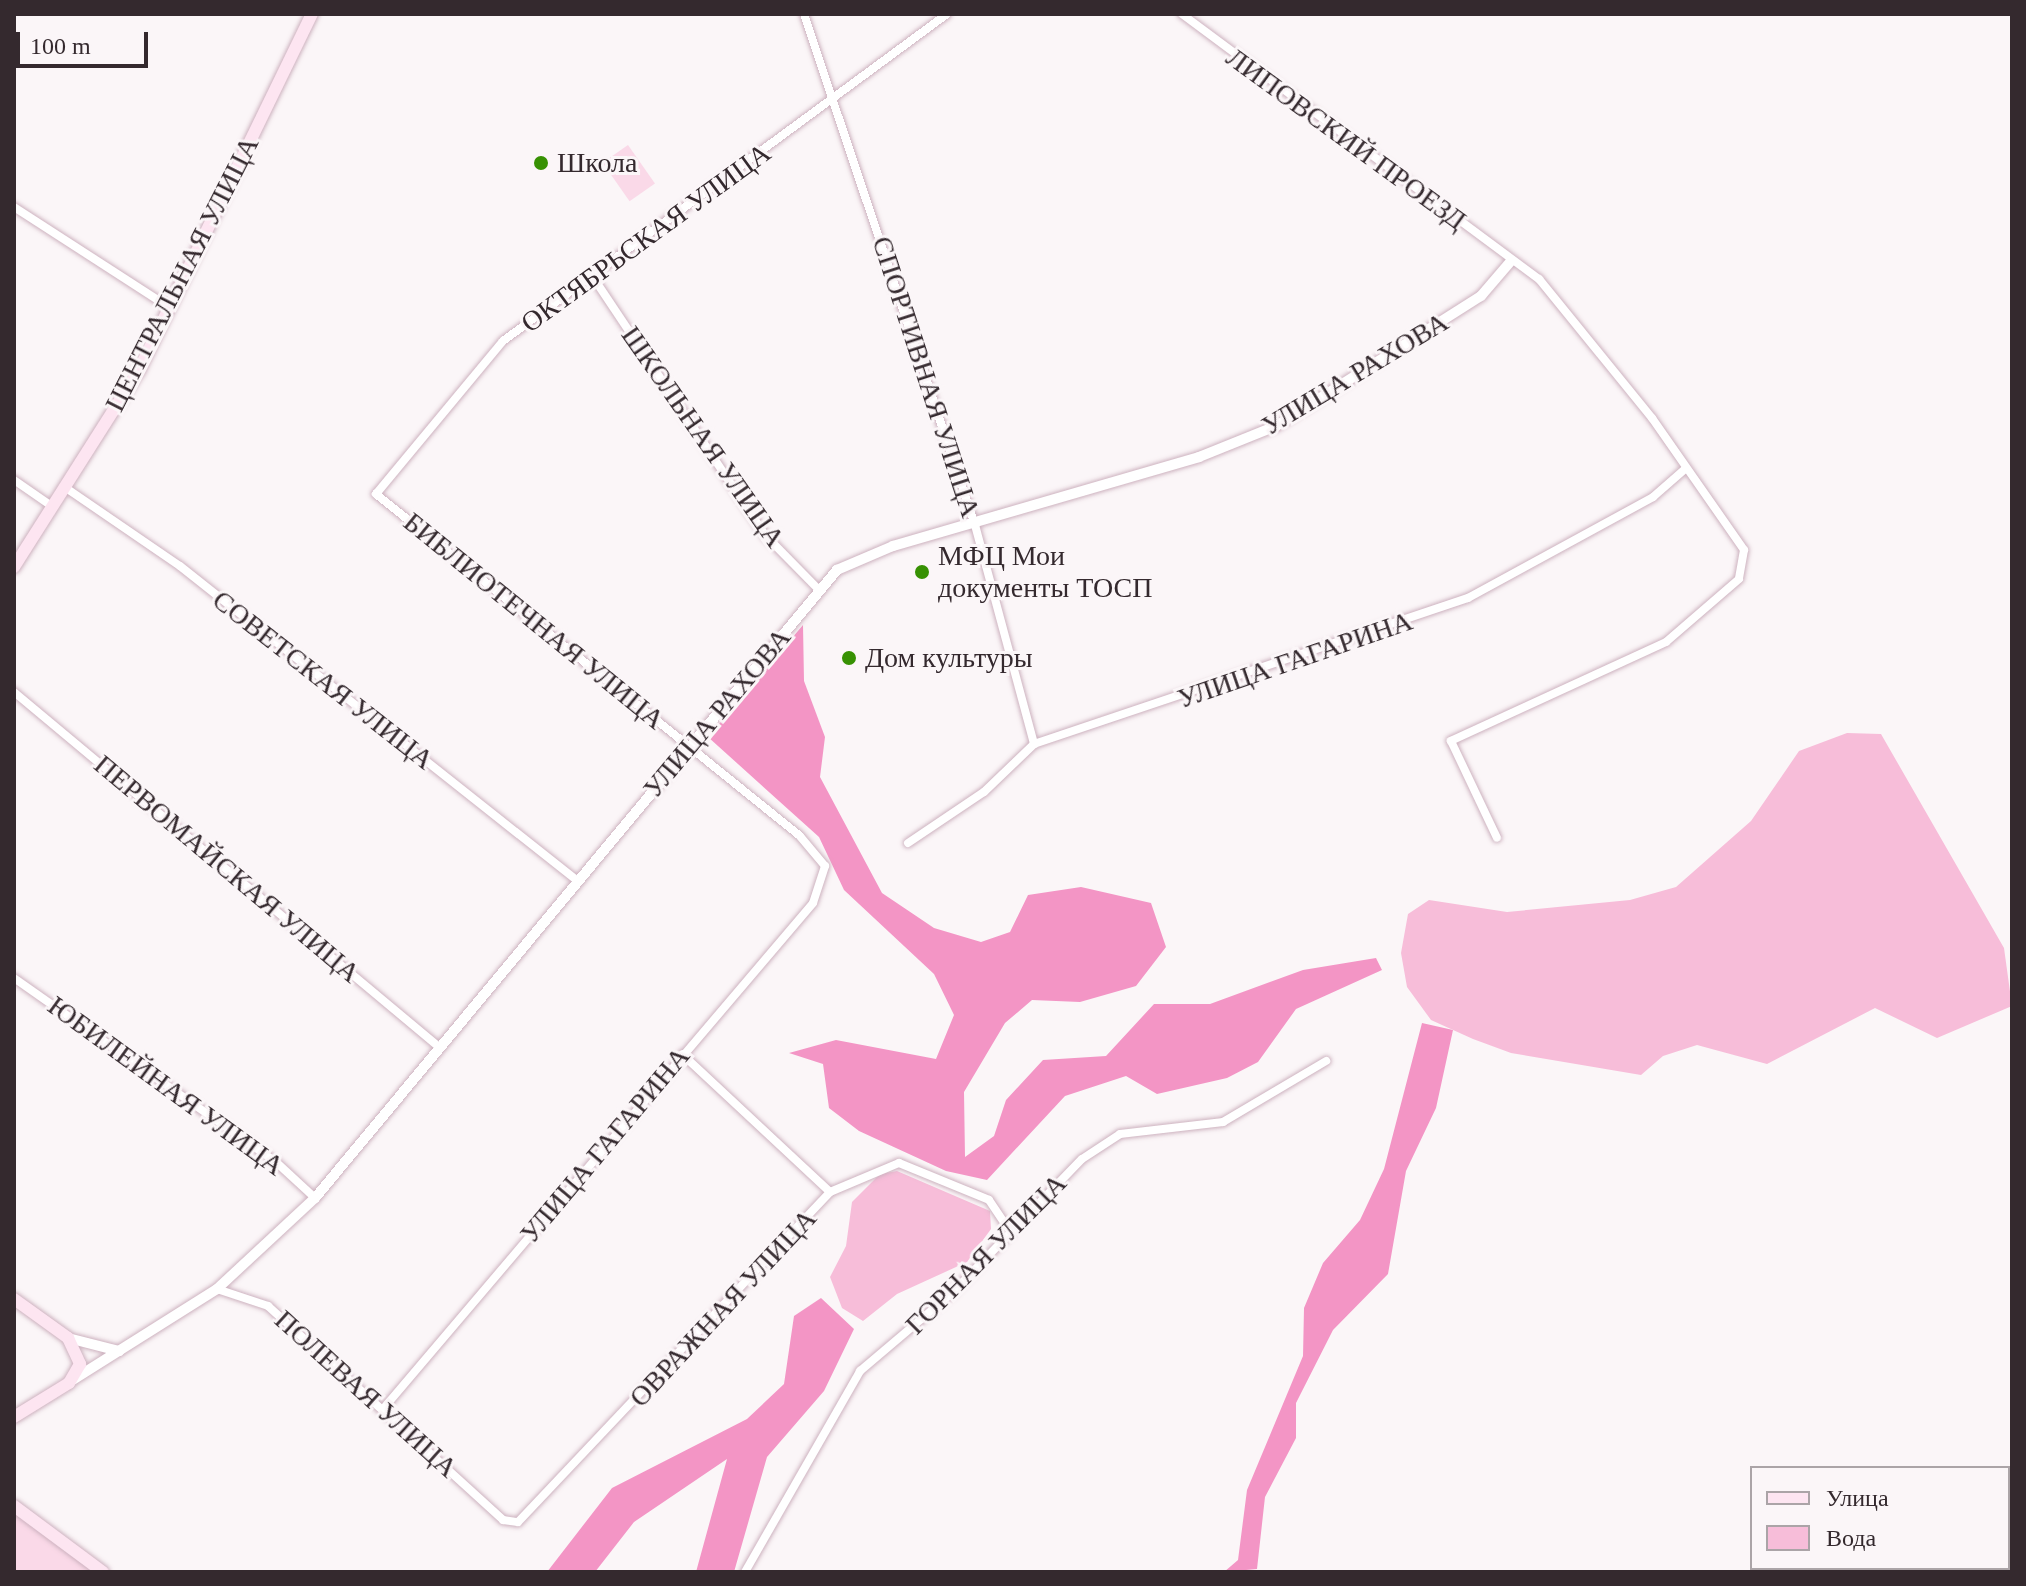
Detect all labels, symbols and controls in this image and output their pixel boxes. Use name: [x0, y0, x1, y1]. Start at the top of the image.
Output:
scale bar: [20, 16, 152, 66]
text: 100 m: [30, 33, 91, 59]
street label: ЛИПОВСКИЙ ПРОЕЗД: [1219, 41, 1473, 237]
street label: ЦЕНТРАЛЬНАЯ УЛИЦА: [98, 131, 266, 417]
street label: ОКТЯБРЬСКАЯ УЛИЦА: [515, 136, 777, 340]
place label: Школа: [557, 146, 637, 180]
marker: Школа: [532, 154, 550, 172]
street label: СПОРТИВНАЯ УЛИЦА: [865, 232, 987, 522]
street label: УЛИЦА РАХОВА: [1256, 305, 1454, 443]
street label: ШКОЛЬНАЯ УЛИЦА: [614, 320, 792, 554]
street label: БИБЛИОТЕЧНАЯ УЛИЦА: [397, 505, 671, 737]
place label: МФЦ Мои документы ТОСП: [938, 539, 1152, 605]
marker: МФЦ Мои документы ТОСП: [913, 563, 931, 581]
street label: СОВЕТСКАЯ УЛИЦА: [206, 583, 440, 777]
street label: УЛИЦА ГАГАРИНА: [1173, 604, 1417, 716]
street label: УЛИЦА РАХОВА: [636, 621, 798, 805]
place label: Дом культуры: [865, 641, 1033, 675]
marker: Дом культуры: [840, 649, 858, 667]
street label: ПЕРВОМАЙСКАЯ УЛИЦА: [87, 748, 367, 990]
street label: ЮБИЛЕЙНАЯ УЛИЦА: [41, 989, 291, 1183]
street label: УЛИЦА ГАГАРИНА: [513, 1040, 697, 1250]
street label: ГОРНАЯ УЛИЦА: [899, 1167, 1073, 1341]
street label: ОВРАЖНАЯ УЛИЦА: [623, 1202, 823, 1414]
street label: ПОЛЕВАЯ УЛИЦА: [268, 1303, 464, 1485]
legend: [1750, 1466, 2010, 1570]
text: Улица: [1826, 1485, 1889, 1511]
text: Вода: [1826, 1525, 1876, 1551]

